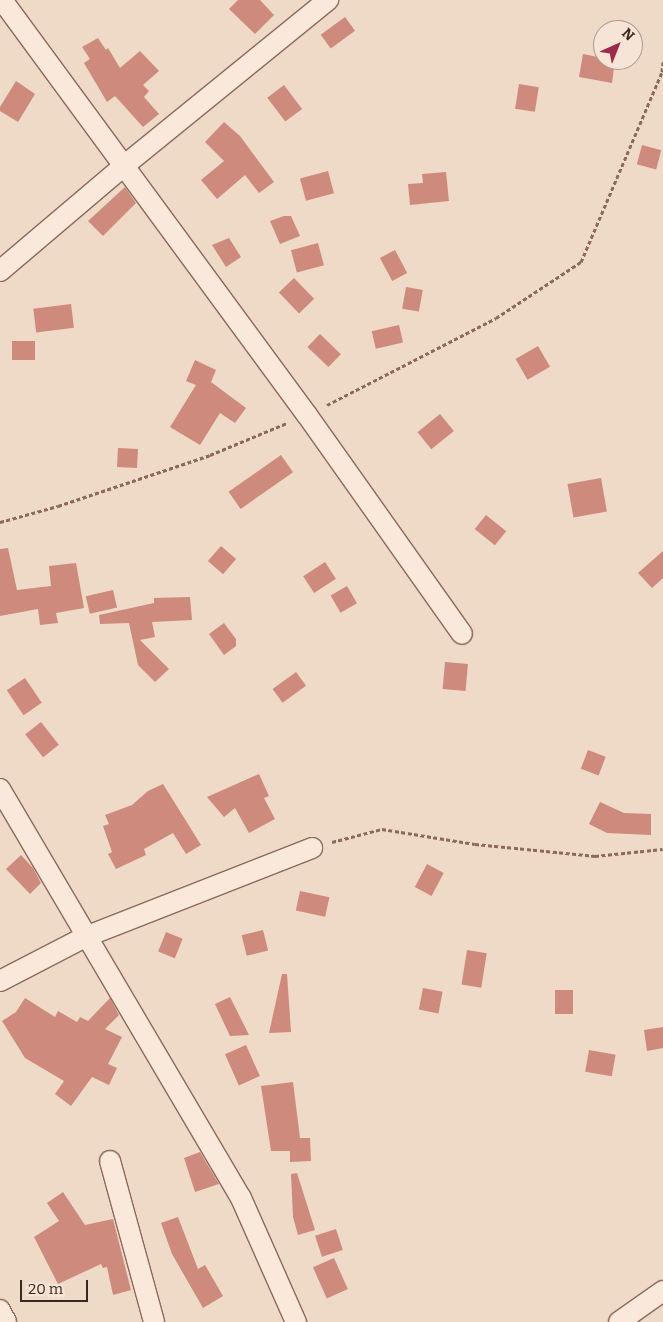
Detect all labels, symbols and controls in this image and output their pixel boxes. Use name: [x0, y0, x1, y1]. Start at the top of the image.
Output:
north arrow: [593, 20, 643, 70]
text: N: [618, 25, 638, 44]
scale bar: [22, 1270, 90, 1302]
text: 20 m: [28, 1280, 63, 1298]

